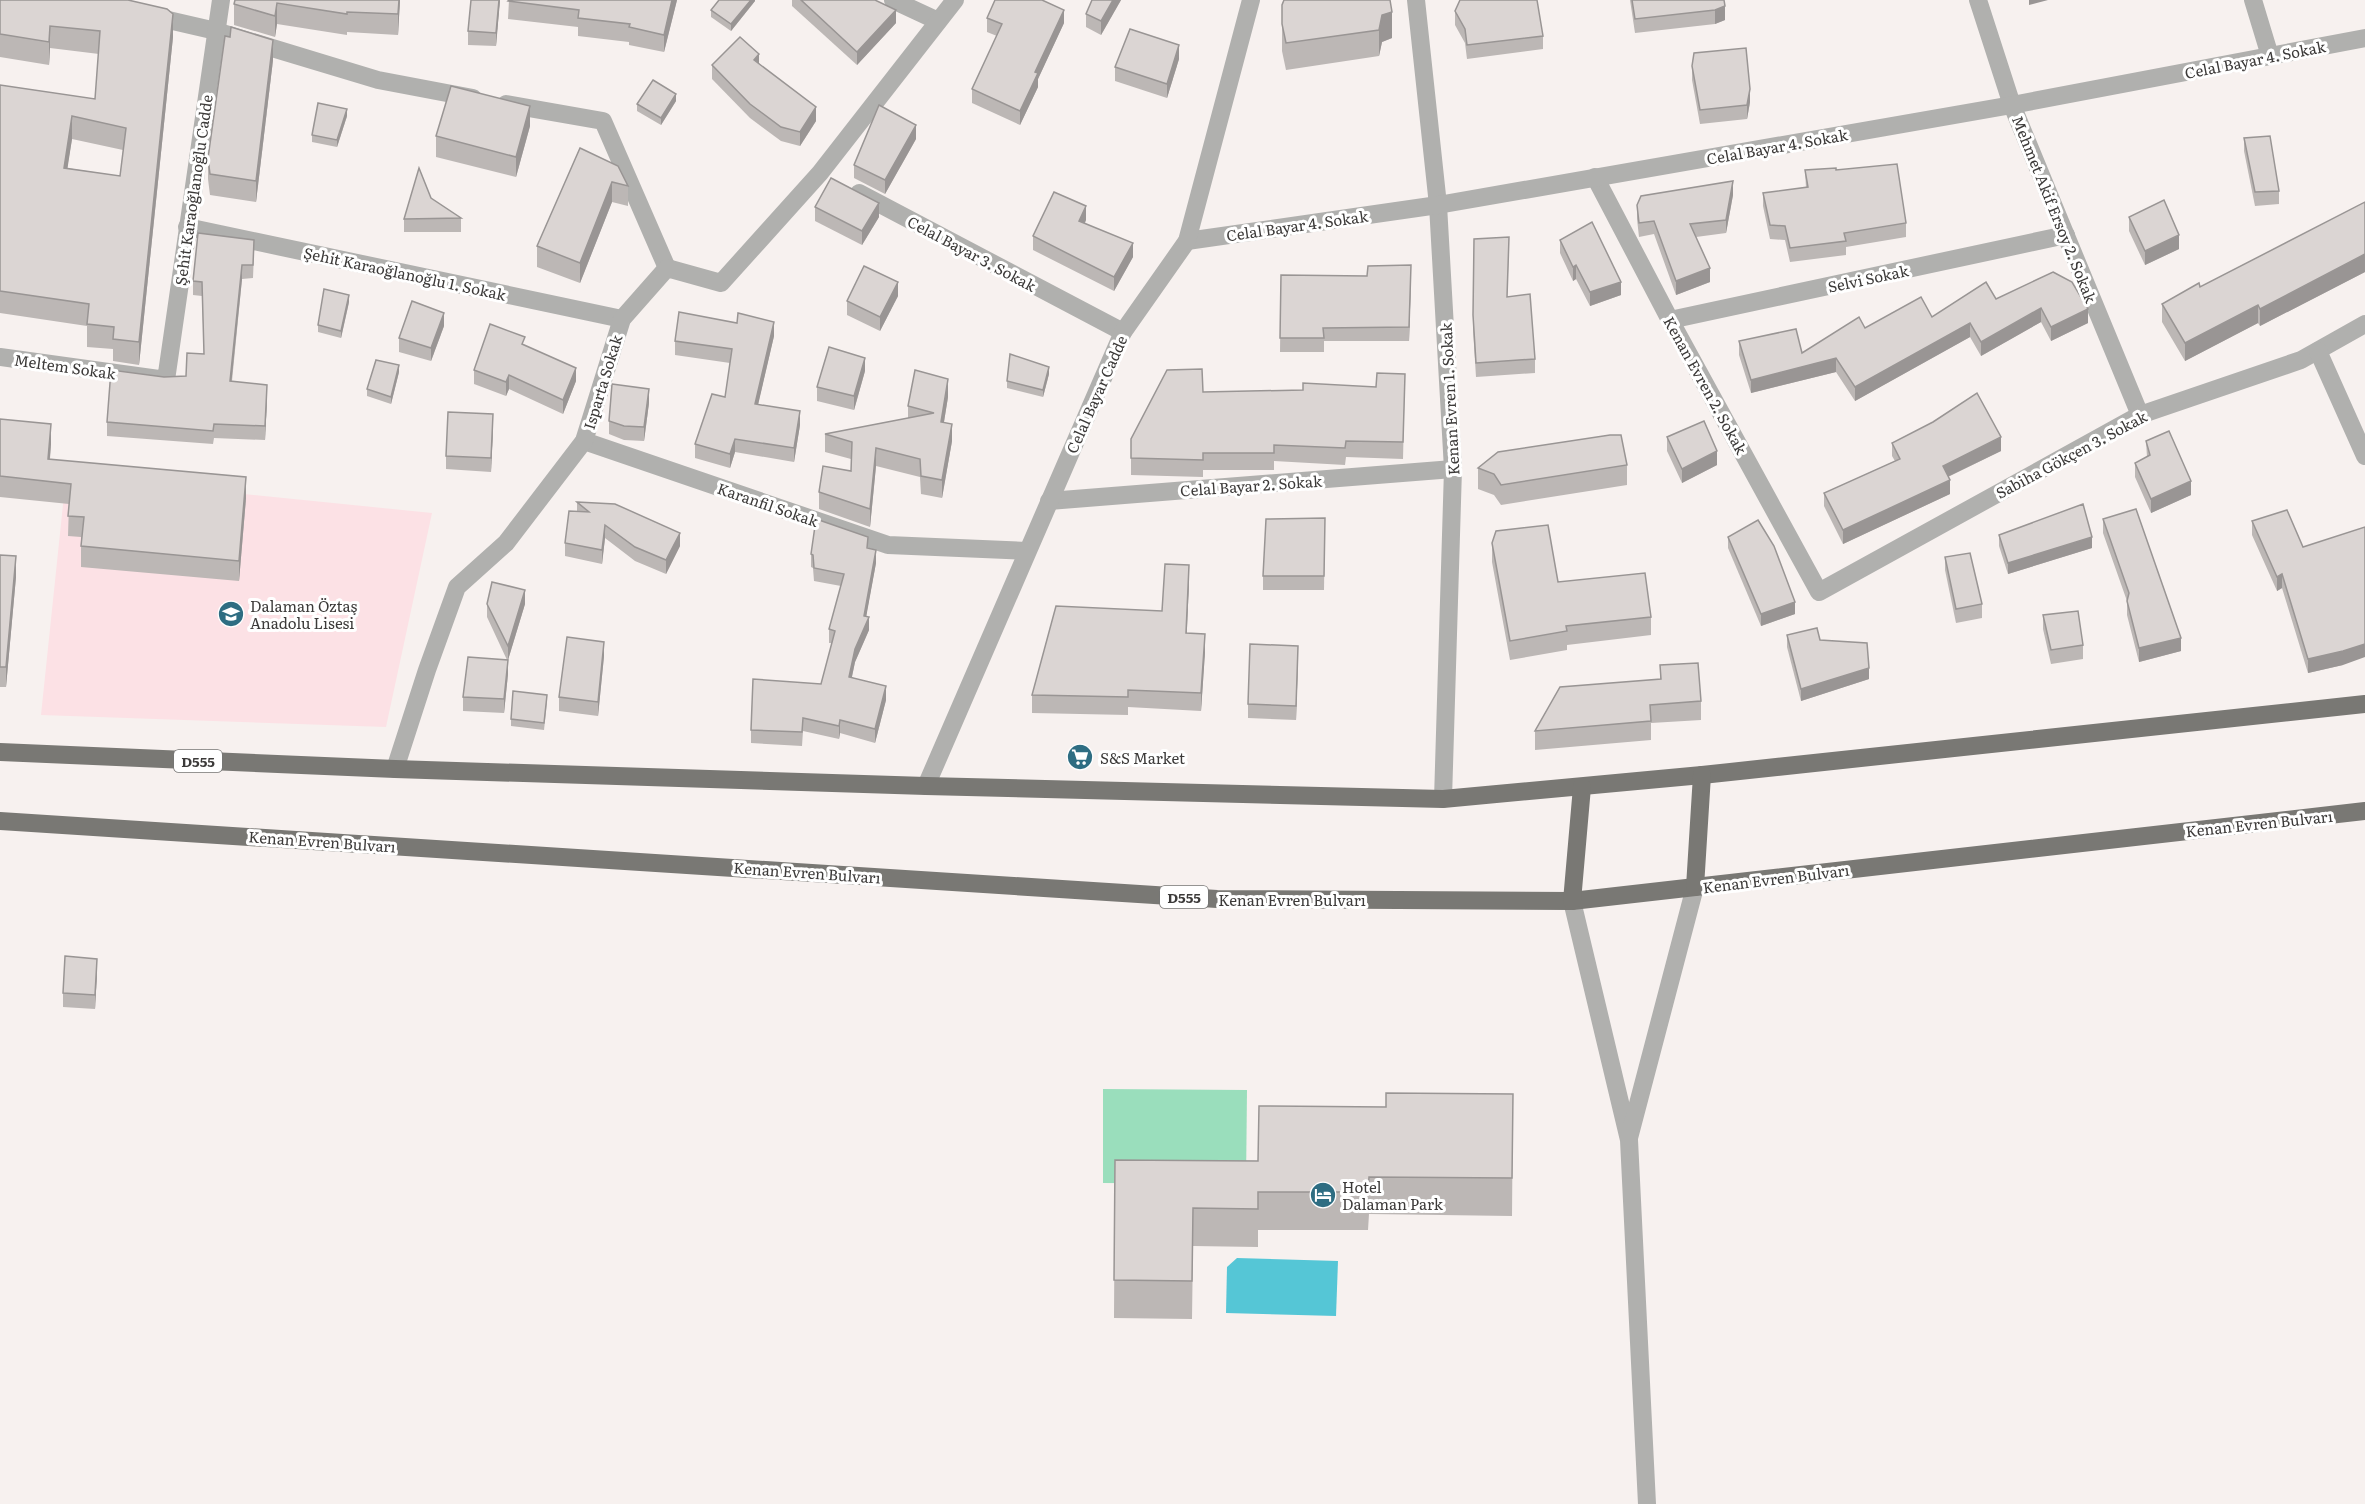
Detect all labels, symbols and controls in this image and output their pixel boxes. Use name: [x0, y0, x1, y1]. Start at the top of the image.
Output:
street label: Celal Bayar 4. Sokak: [2183, 34, 2328, 84]
street label: Şehit Karaoğlanoğlu Cadde: [168, 93, 218, 287]
street label: Mehmet Akif Ersoy 2. Sokak: [2007, 112, 2103, 307]
street label: Celal Bayar 4. Sokak: [1705, 122, 1850, 170]
street label: Celal Bayar 4. Sokak: [1225, 204, 1370, 246]
street label: Celal Bayar 3. Sokak: [904, 209, 1041, 297]
street label: Şehit Karaoğlanoğlu 1. Sokak: [302, 240, 509, 306]
street label: Selvi Sokak: [1826, 258, 1911, 298]
street label: Kenan Evren 2. Sokak: [1658, 312, 1754, 459]
street label: Kenan Evren 1. Sokak: [1433, 321, 1464, 476]
street label: Isparta Sokak: [577, 331, 628, 432]
street label: Celal Bayar Cadde: [1060, 331, 1132, 457]
street label: Meltem Sokak: [13, 347, 118, 385]
street label: Sabiha Gökçen 3. Sokak: [1991, 404, 2151, 504]
street label: Celal Bayar 2. Sokak: [1179, 469, 1324, 501]
street label: Karanfil Sokak: [714, 476, 822, 532]
place label: Dalaman Öztaş Anadolu Lisesi: [250, 594, 357, 634]
school or university icon: Dalaman Öztaş Anadolu Lisesi: [216, 599, 246, 629]
supermarket icon: S&S Market: [1065, 742, 1095, 772]
place label: S&S Market: [1100, 746, 1185, 769]
road number: D555: [174, 750, 222, 772]
street label: Kenan Evren Bulvarı: [2184, 804, 2334, 842]
street label: Kenan Evren Bulvarı: [248, 824, 396, 858]
street label: Kenan Evren Bulvarı: [733, 855, 881, 889]
street label: Kenan Evren Bulvarı: [1701, 858, 1851, 898]
road number: D555: [1160, 886, 1208, 908]
street label: Kenan Evren Bulvarı: [1218, 888, 1366, 911]
place label: Hotel Dalaman Park: [1342, 1175, 1444, 1215]
hotel icon: Hotel Dalaman Park: [1308, 1180, 1338, 1210]

